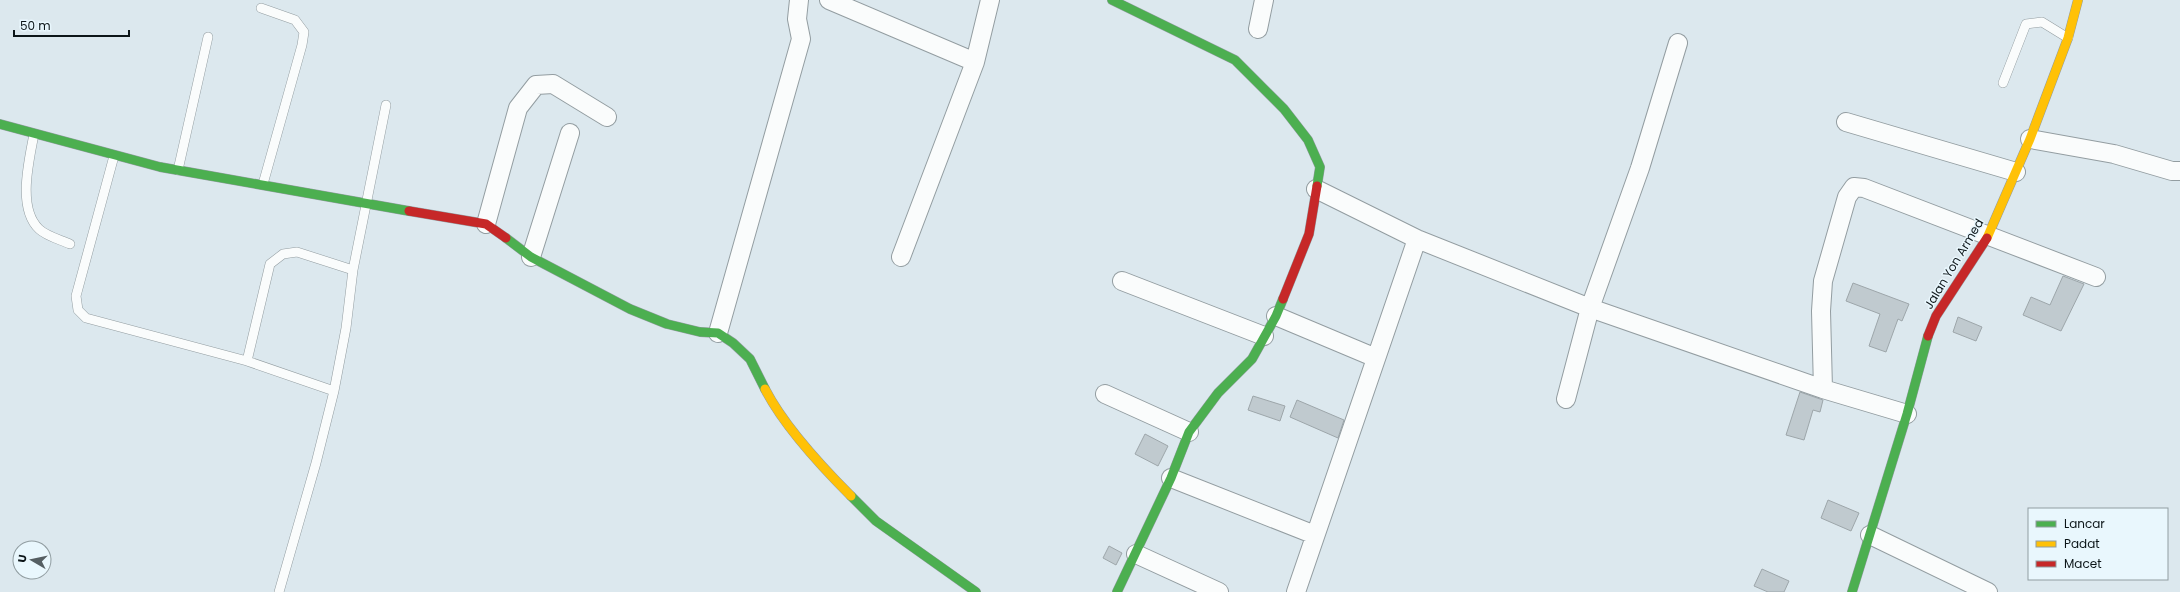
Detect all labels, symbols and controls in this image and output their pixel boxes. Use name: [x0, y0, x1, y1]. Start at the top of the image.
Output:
scale bar: [14, 12, 129, 38]
text: 50 m: [20, 17, 51, 34]
street label: Jalan Yon Armed: [1920, 215, 1987, 312]
legend: [2028, 508, 2168, 580]
text: Lancar: [2064, 515, 2105, 532]
text: Padat: [2064, 535, 2100, 552]
north arrow: [12, 540, 52, 580]
text: U: [14, 553, 31, 564]
text: Macet: [2064, 555, 2102, 572]

